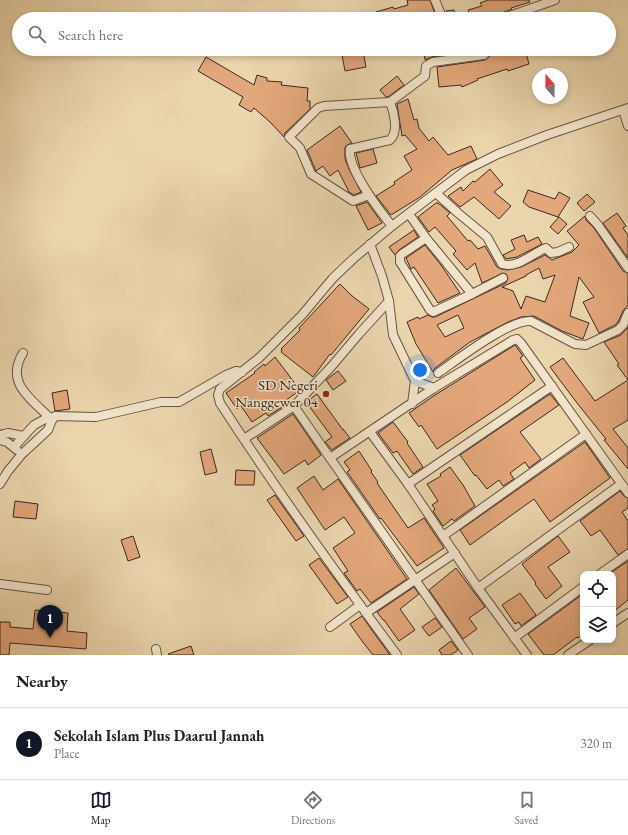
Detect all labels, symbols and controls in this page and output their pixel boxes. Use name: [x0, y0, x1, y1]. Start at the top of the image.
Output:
search box: [12, 12, 616, 56]
icon: search: [26, 23, 48, 45]
text: Search here: [58, 25, 123, 44]
north arrow: [532, 68, 568, 104]
your location: [410, 360, 430, 380]
place label: SD Negeri Nanggewer 04: [235, 375, 319, 411]
marker: SD Negeri Nanggewer 04: [321, 389, 331, 399]
map controls: [580, 571, 616, 643]
button: locate: [580, 571, 616, 607]
pin: 1: [37, 605, 63, 638]
button: layers: [580, 607, 616, 643]
text: Nearby: [16, 670, 68, 692]
text: Sekolah Islam Plus Daarul Jannah: [54, 726, 264, 745]
text: 1: [26, 735, 32, 752]
text: 320 m: [581, 735, 612, 752]
text: Place: [54, 745, 80, 762]
tab: Map: [90, 789, 112, 827]
tab: Directions: [291, 789, 335, 827]
tab: Saved: [515, 789, 538, 827]

